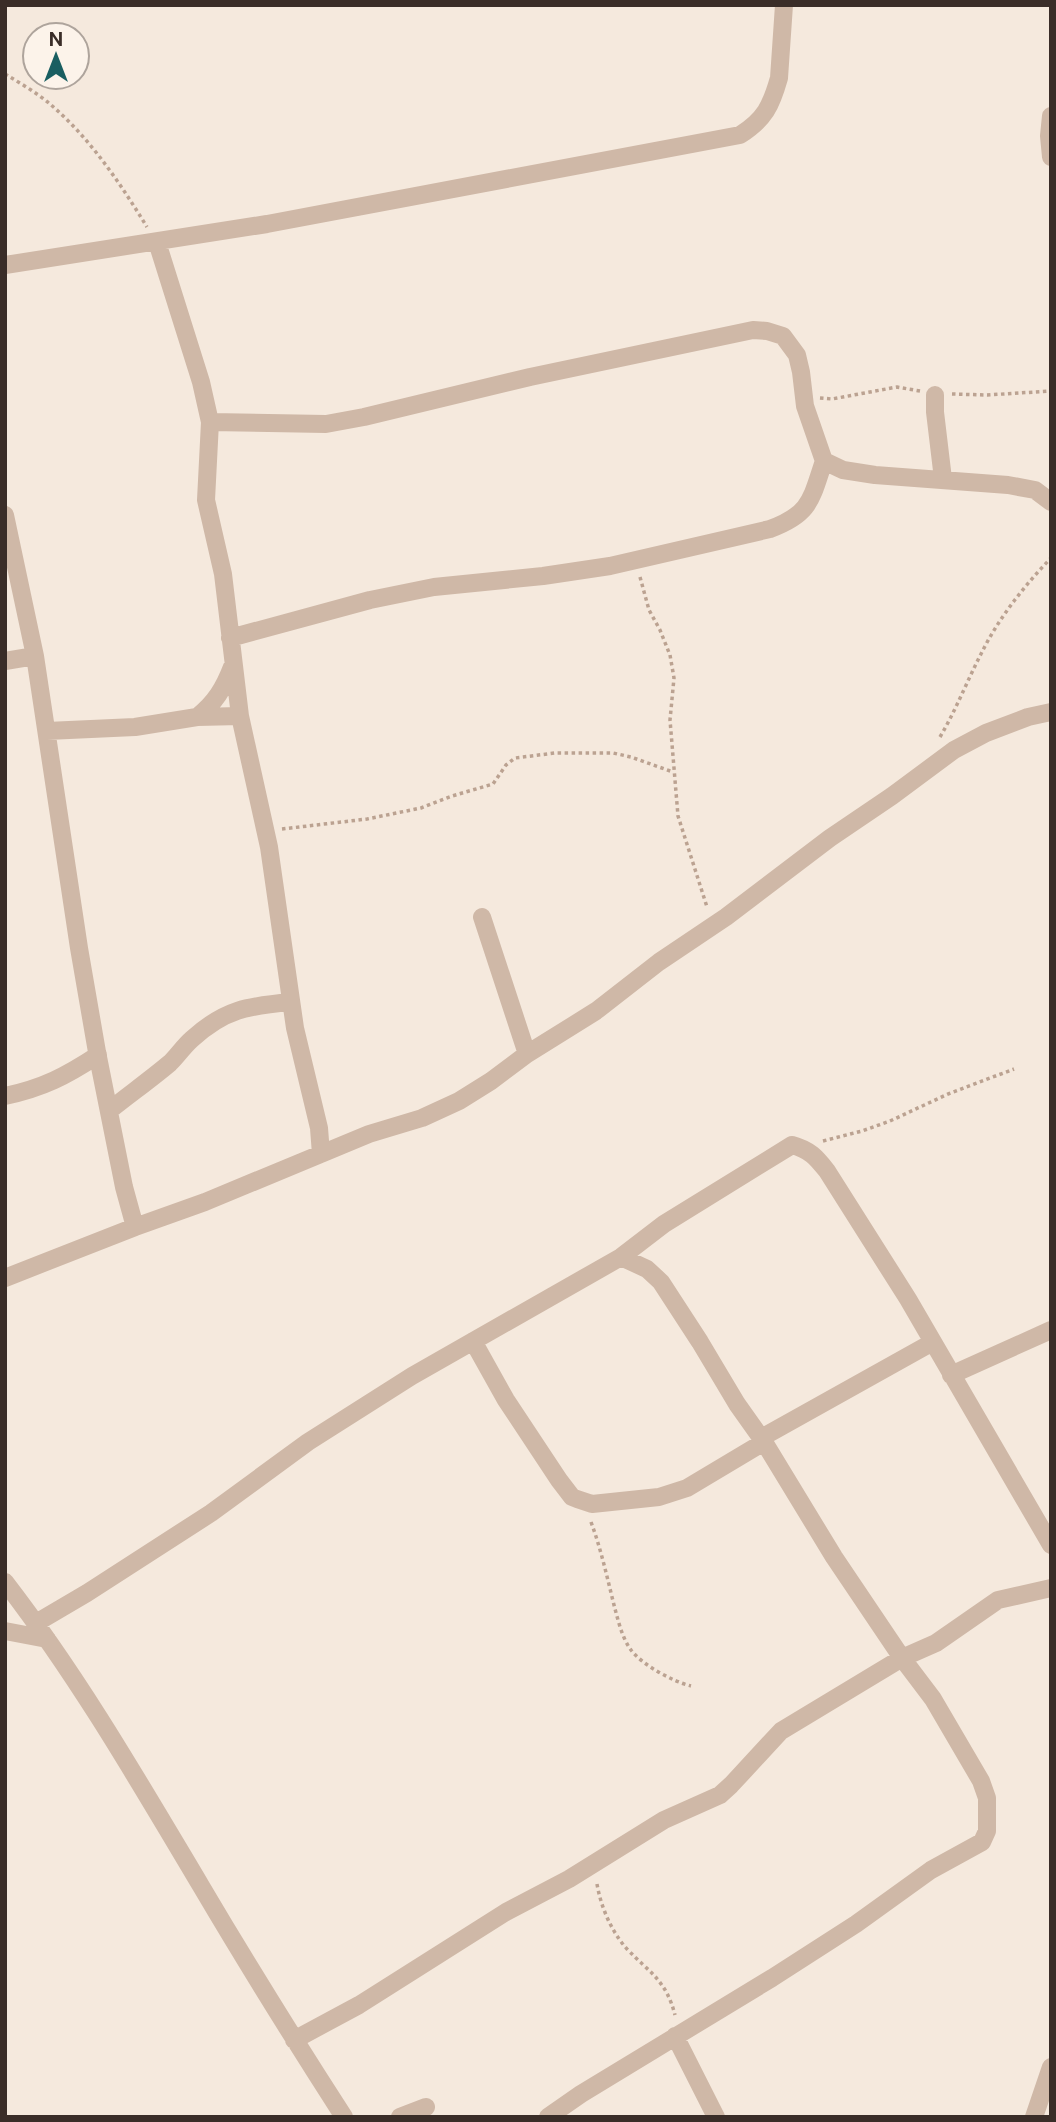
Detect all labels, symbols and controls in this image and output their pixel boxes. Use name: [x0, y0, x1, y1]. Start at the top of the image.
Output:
north arrow: [21, 21, 91, 91]
text: N: [49, 28, 63, 50]

